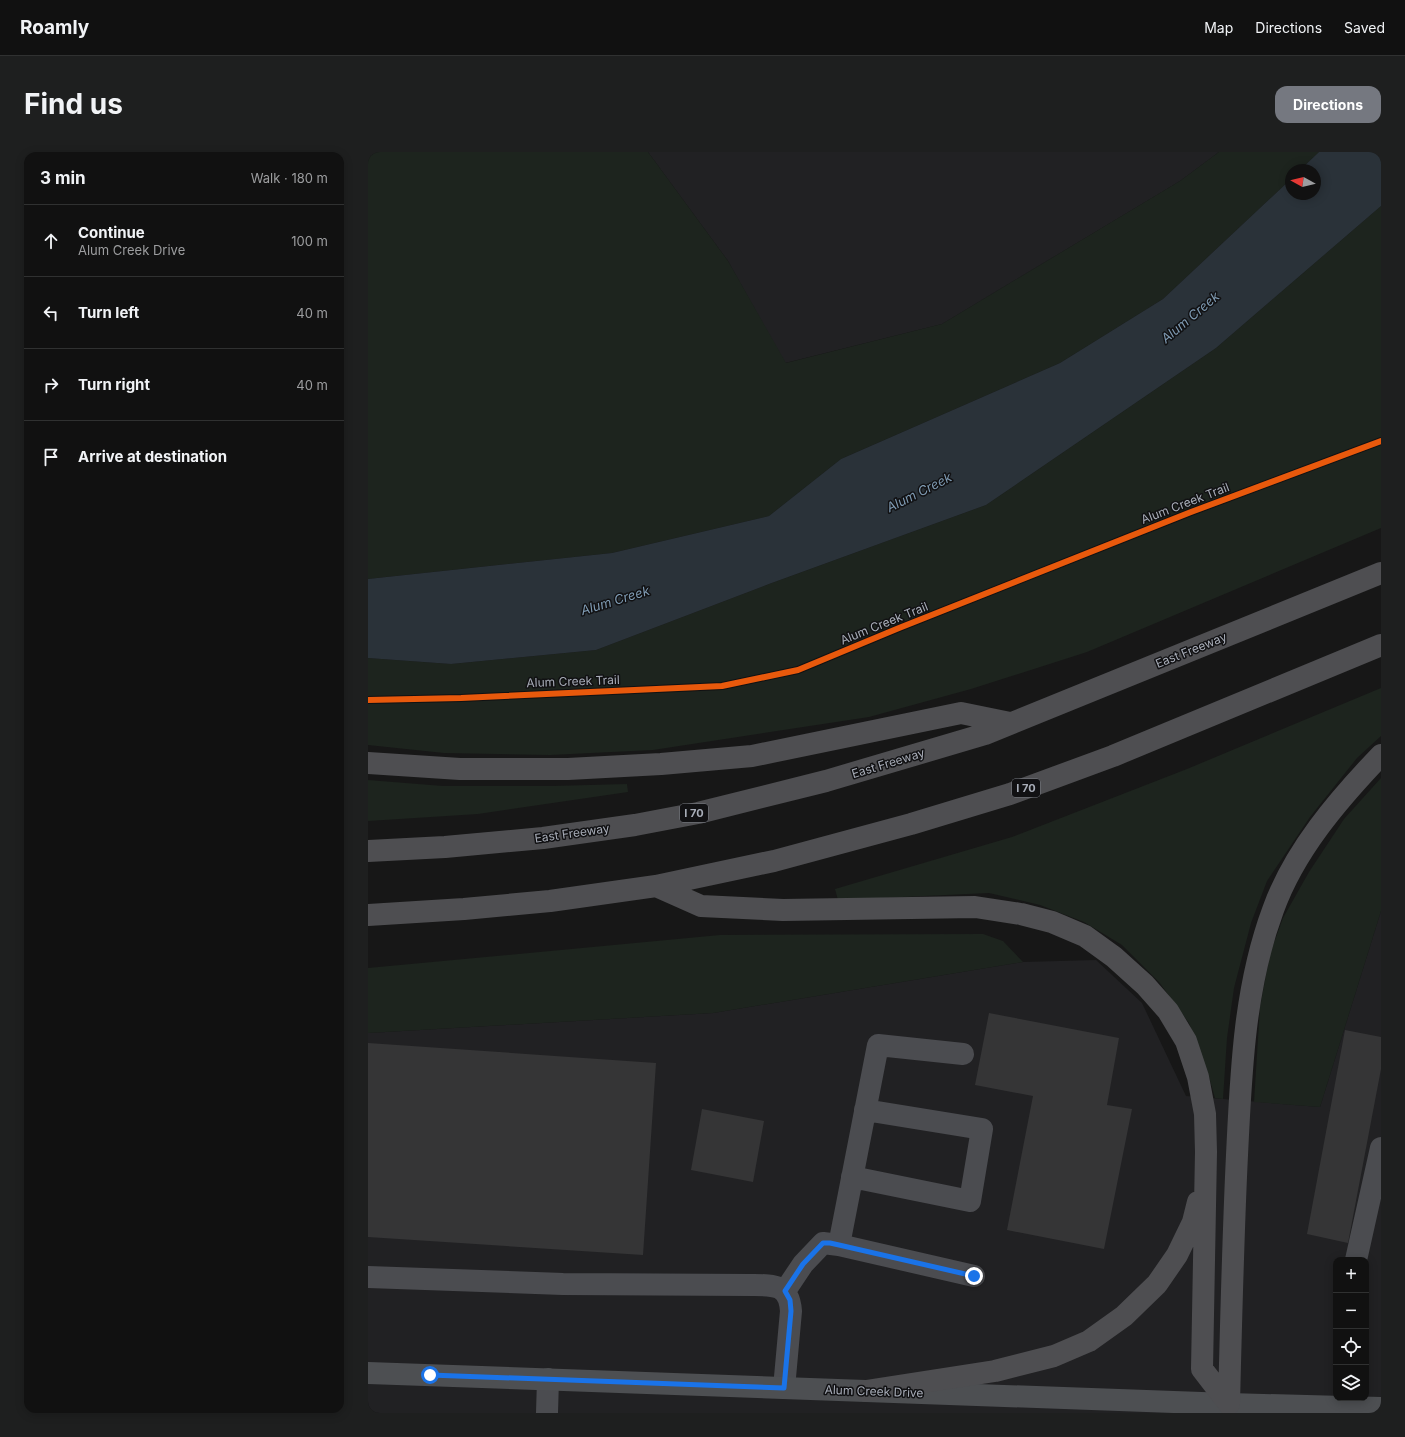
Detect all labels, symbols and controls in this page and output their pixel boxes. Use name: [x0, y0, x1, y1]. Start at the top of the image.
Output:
text: Roamly: [20, 16, 89, 39]
text: Map: [1204, 19, 1233, 36]
text: Directions: [1255, 19, 1322, 36]
text: Saved: [1344, 19, 1385, 36]
button: Directions: [1275, 86, 1381, 123]
text: Find us: [24, 87, 123, 121]
north arrow: [1285, 164, 1321, 200]
text: 3 min: [40, 168, 86, 188]
text: Walk · 180 m: [251, 170, 328, 186]
text: Continue: [78, 223, 145, 242]
icon: ahead: [40, 230, 62, 252]
text: 100 m: [291, 233, 328, 249]
text: Alum Creek Drive: [78, 242, 185, 258]
water label: Alum Creek: [1157, 287, 1223, 347]
icon: left: [40, 302, 62, 324]
text: Turn left: [78, 303, 139, 322]
text: 40 m: [296, 305, 328, 321]
icon: right: [40, 374, 62, 396]
text: Turn right: [78, 375, 150, 394]
text: 40 m: [296, 377, 328, 393]
icon: arrive: [40, 446, 62, 468]
text: Arrive at destination: [78, 447, 227, 466]
water label: Alum Creek: [883, 468, 955, 516]
street label: Alum Creek Trail: [1139, 479, 1231, 527]
water label: Alum Creek: [578, 582, 652, 618]
street label: Alum Creek Trail: [838, 599, 930, 647]
street label: East Freeway: [1153, 629, 1229, 671]
street label: Alum Creek Trail: [526, 672, 620, 690]
street label: East Freeway: [850, 745, 927, 781]
road number: I 70: [1012, 779, 1040, 797]
road number: I 70: [680, 804, 708, 822]
street label: East Freeway: [534, 820, 611, 846]
map controls: [1333, 1257, 1369, 1401]
button: +: [1333, 1257, 1369, 1293]
route end: [965, 1267, 983, 1285]
button: −: [1333, 1293, 1369, 1329]
button: locate: [1333, 1329, 1369, 1365]
button: layers: [1333, 1365, 1369, 1401]
route start: [421, 1366, 439, 1384]
street label: Alum Creek Drive: [824, 1382, 924, 1400]

